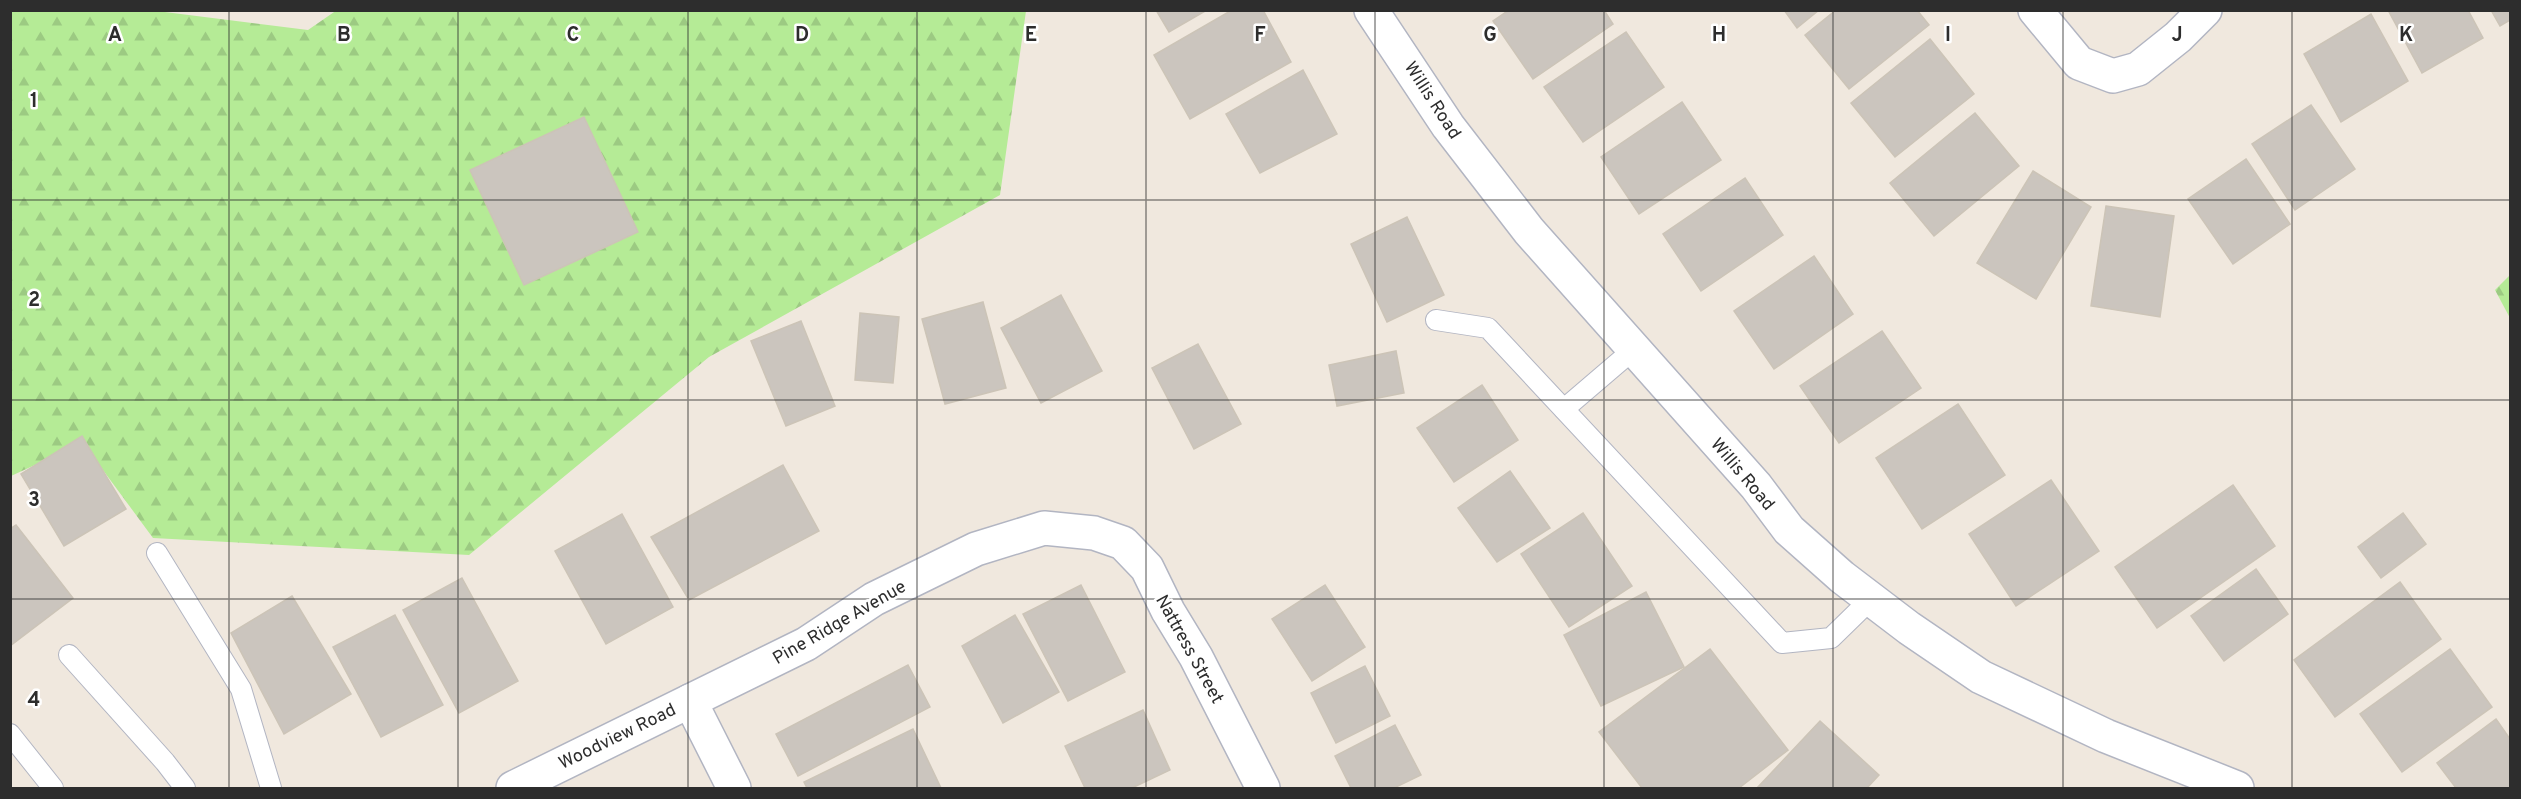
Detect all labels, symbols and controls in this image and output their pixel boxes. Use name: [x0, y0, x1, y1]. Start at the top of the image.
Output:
text: A: [108, 23, 122, 49]
text: B: [337, 23, 351, 49]
text: C: [567, 23, 579, 49]
text: D: [795, 23, 809, 49]
text: E: [1025, 23, 1037, 49]
text: F: [1254, 23, 1266, 49]
text: G: [1483, 23, 1497, 49]
text: H: [1712, 23, 1726, 49]
text: I: [1945, 23, 1951, 49]
text: J: [2171, 23, 2183, 49]
text: K: [2399, 23, 2413, 49]
street label: Willis Road: [1398, 58, 1465, 144]
text: 1: [30, 89, 38, 115]
text: 2: [28, 288, 40, 314]
street label: Willis Road: [1705, 434, 1779, 516]
text: 3: [28, 488, 40, 514]
street label: Pine Ridge Avenue: [769, 576, 911, 671]
street label: Nattress Street: [1149, 591, 1228, 708]
text: 4: [28, 688, 40, 714]
street label: Woodview Road: [555, 699, 680, 776]

